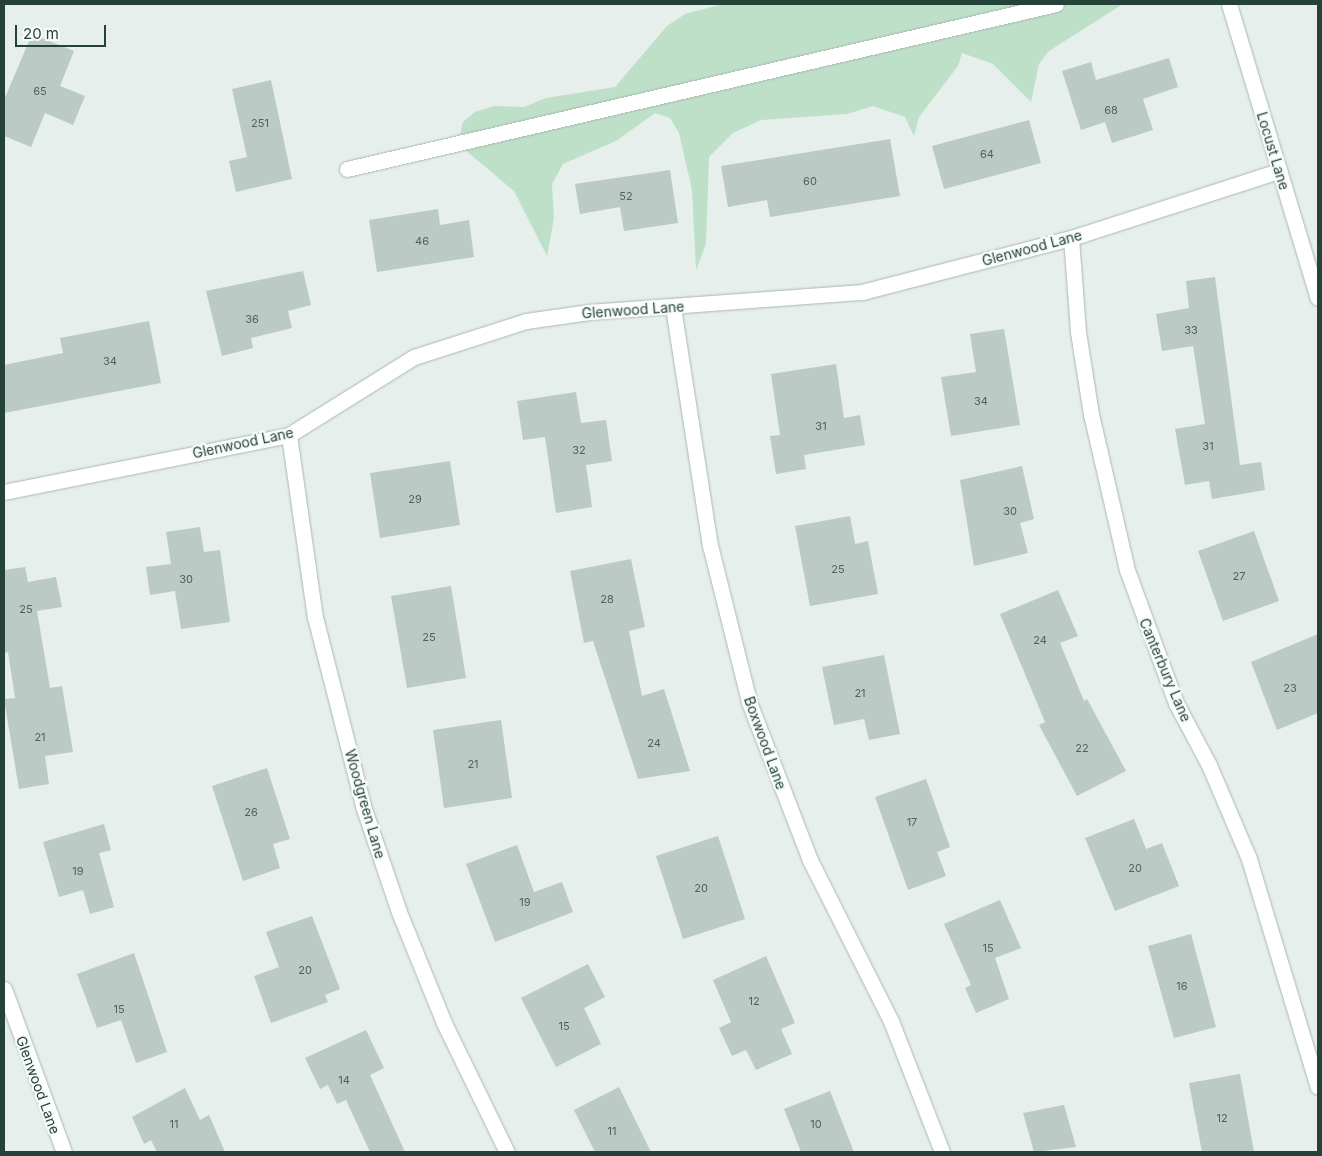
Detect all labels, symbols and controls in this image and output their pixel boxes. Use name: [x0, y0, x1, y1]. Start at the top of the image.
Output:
scale bar: [18, 15, 109, 47]
text: 20 m: [23, 24, 59, 43]
house number: 65: [33, 84, 47, 98]
house number: 68: [1104, 103, 1118, 117]
street label: Locust Lane: [1253, 110, 1293, 192]
house number: 251: [251, 116, 269, 130]
house number: 64: [980, 147, 994, 161]
house number: 60: [803, 174, 817, 188]
house number: 52: [619, 189, 633, 203]
street label: Glenwood Lane: [980, 227, 1084, 269]
house number: 46: [415, 234, 429, 248]
street label: Glenwood Lane: [581, 298, 685, 322]
house number: 36: [245, 312, 259, 326]
house number: 33: [1184, 323, 1198, 337]
house number: 34: [103, 354, 117, 368]
house number: 34: [974, 394, 988, 408]
house number: 31: [815, 419, 827, 433]
street label: Glenwood Lane: [191, 424, 295, 462]
house number: 31: [1202, 439, 1214, 453]
house number: 32: [572, 443, 586, 457]
house number: 29: [408, 492, 422, 506]
house number: 30: [1003, 504, 1017, 518]
house number: 25: [831, 562, 845, 576]
house number: 27: [1233, 569, 1245, 583]
house number: 30: [179, 572, 193, 586]
house number: 28: [600, 592, 614, 606]
house number: 25: [19, 602, 33, 616]
street label: Canterbury Lane: [1136, 616, 1194, 724]
house number: 25: [422, 630, 436, 644]
house number: 24: [1033, 633, 1047, 647]
house number: 23: [1283, 681, 1297, 695]
house number: 21: [854, 686, 866, 700]
street label: Boxwood Lane: [740, 694, 790, 792]
house number: 21: [34, 730, 46, 744]
house number: 24: [647, 736, 661, 750]
house number: 22: [1075, 741, 1089, 755]
street label: Woodgreen Lane: [341, 747, 389, 861]
house number: 21: [467, 757, 479, 771]
house number: 26: [244, 805, 258, 819]
house number: 17: [907, 815, 917, 829]
house number: 20: [1128, 861, 1142, 875]
house number: 19: [72, 864, 84, 878]
house number: 20: [694, 881, 708, 895]
house number: 19: [519, 895, 531, 909]
house number: 15: [982, 941, 994, 955]
house number: 20: [298, 963, 312, 977]
house number: 16: [1176, 979, 1188, 993]
house number: 12: [748, 994, 760, 1008]
house number: 15: [113, 1002, 125, 1016]
house number: 15: [558, 1019, 570, 1033]
street label: Glenwood Lane: [12, 1034, 64, 1136]
house number: 14: [338, 1073, 350, 1087]
house number: 12: [1216, 1111, 1228, 1125]
house number: 11: [170, 1117, 178, 1131]
house number: 10: [810, 1117, 822, 1131]
house number: 11: [608, 1124, 616, 1138]

